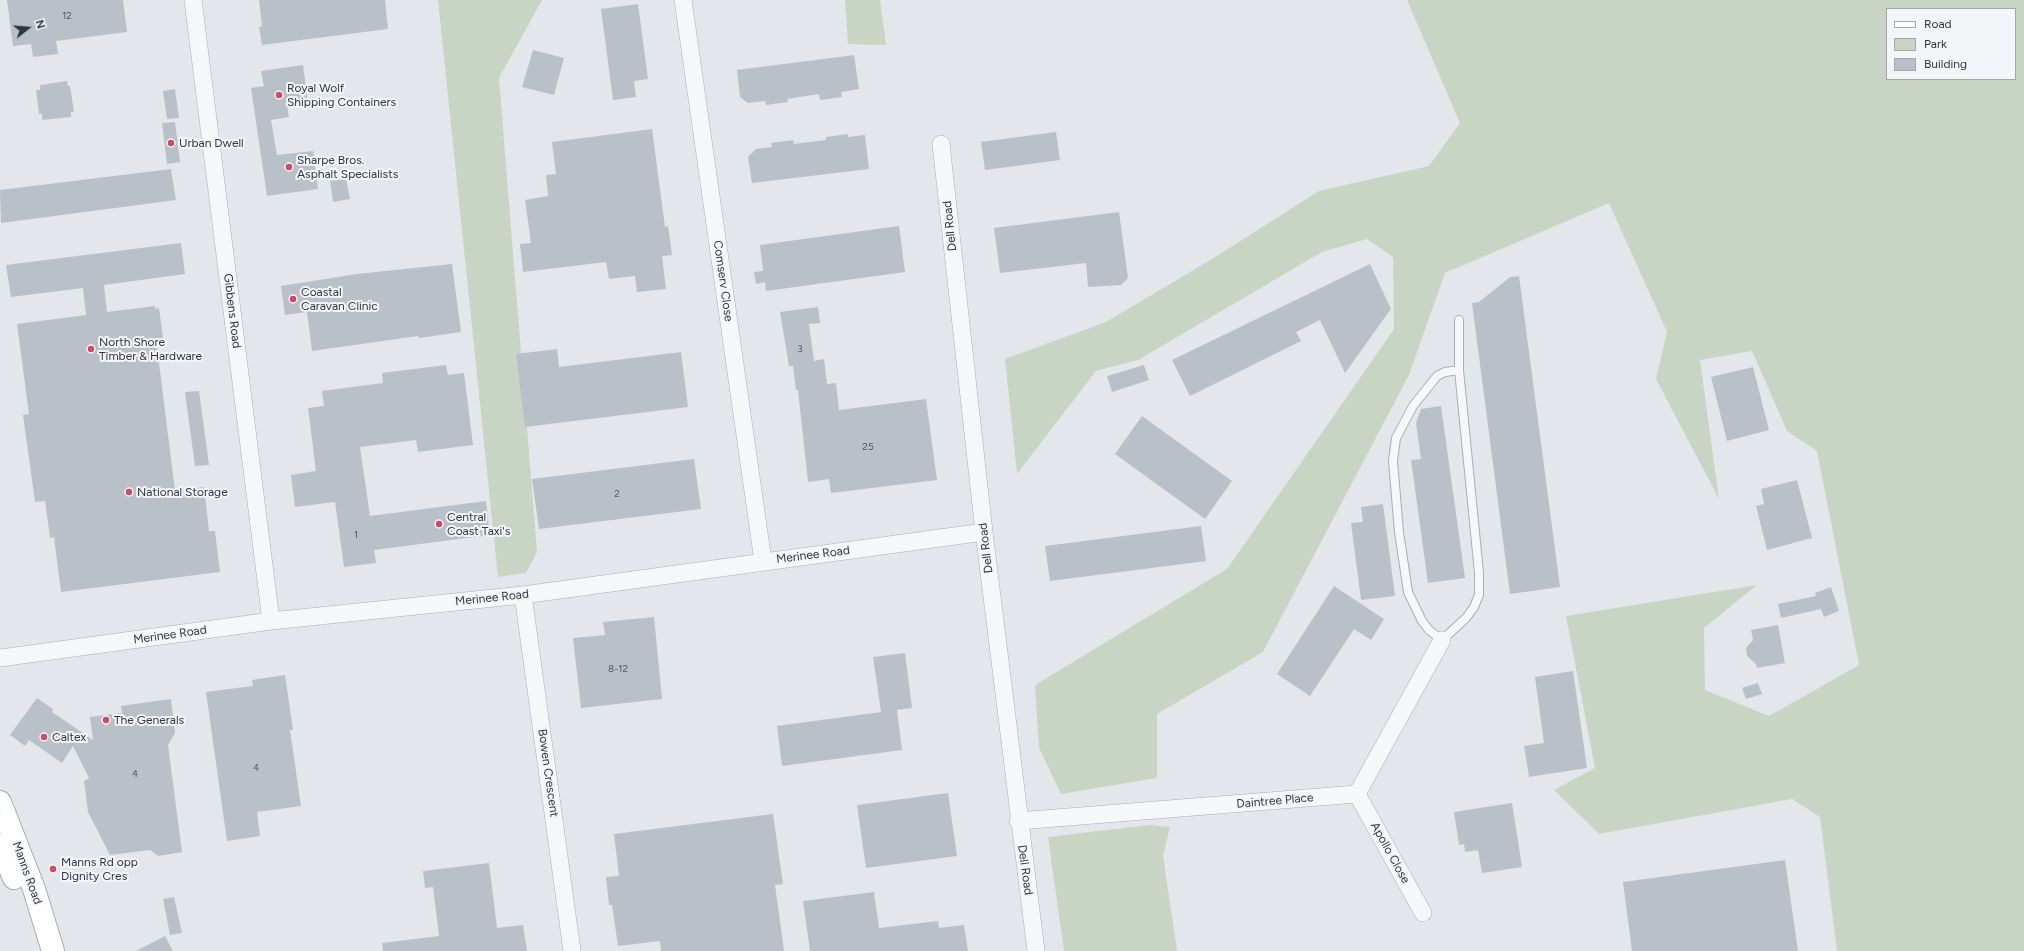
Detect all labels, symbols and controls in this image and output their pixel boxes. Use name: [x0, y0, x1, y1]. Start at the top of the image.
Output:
north arrow: [8, 8, 48, 48]
legend: [1886, 8, 2016, 80]
house number: 12: [62, 10, 72, 22]
text: Road: [1924, 17, 1952, 31]
text: N: [32, 18, 47, 30]
text: Park: [1924, 37, 1947, 51]
text: Building: [1924, 57, 1967, 71]
place label: Royal Wolf Shipping Containers: [287, 81, 396, 109]
marker: Royal Wolf Shipping Containers: [274, 90, 284, 100]
place label: Urban Dwell: [179, 136, 244, 150]
marker: Urban Dwell: [166, 138, 176, 148]
place label: Sharpe Bros. Asphalt Specialists: [297, 153, 398, 181]
marker: Sharpe Bros. Asphalt Specialists: [284, 162, 294, 172]
street label: Dell Road: [940, 200, 960, 252]
street label: Comserv Close: [710, 240, 736, 322]
street label: Gibbens Road: [220, 273, 244, 349]
place label: Coastal Caravan Clinic: [301, 285, 378, 313]
marker: Coastal Caravan Clinic: [288, 294, 298, 304]
place label: North Shore Timber & Hardware: [99, 335, 202, 363]
house number: 3: [797, 343, 803, 355]
marker: North Shore Timber & Hardware: [86, 344, 96, 354]
house number: 25: [862, 441, 874, 453]
place label: National Storage: [137, 485, 228, 499]
marker: National Storage: [124, 487, 134, 497]
house number: 2: [614, 488, 620, 500]
place label: Central Coast Taxi's: [447, 510, 510, 538]
marker: Central Coast Taxi's: [434, 519, 444, 529]
street label: Dell Road: [976, 522, 996, 574]
house number: 1: [354, 529, 358, 541]
street label: Merinee Road: [775, 543, 851, 567]
street label: Merinee Road: [454, 587, 530, 609]
street label: Merinee Road: [132, 623, 208, 647]
house number: 8-12: [608, 663, 628, 675]
place label: The Generals: [114, 713, 184, 727]
marker: The Generals: [101, 715, 111, 725]
street label: Bowen Crescent: [535, 728, 561, 818]
place label: Caltex: [52, 730, 86, 744]
marker: Caltex: [39, 732, 49, 742]
house number: 4: [253, 762, 259, 774]
house number: 4: [132, 768, 138, 780]
street label: Daintree Place: [1236, 790, 1314, 812]
street label: Apollo Close: [1367, 820, 1413, 886]
street label: Manns Road: [9, 840, 45, 906]
street label: Dell Road: [1014, 844, 1036, 896]
place label: Manns Rd opp Dignity Cres: [61, 855, 138, 883]
marker: Manns Rd opp Dignity Cres: [48, 864, 58, 874]

